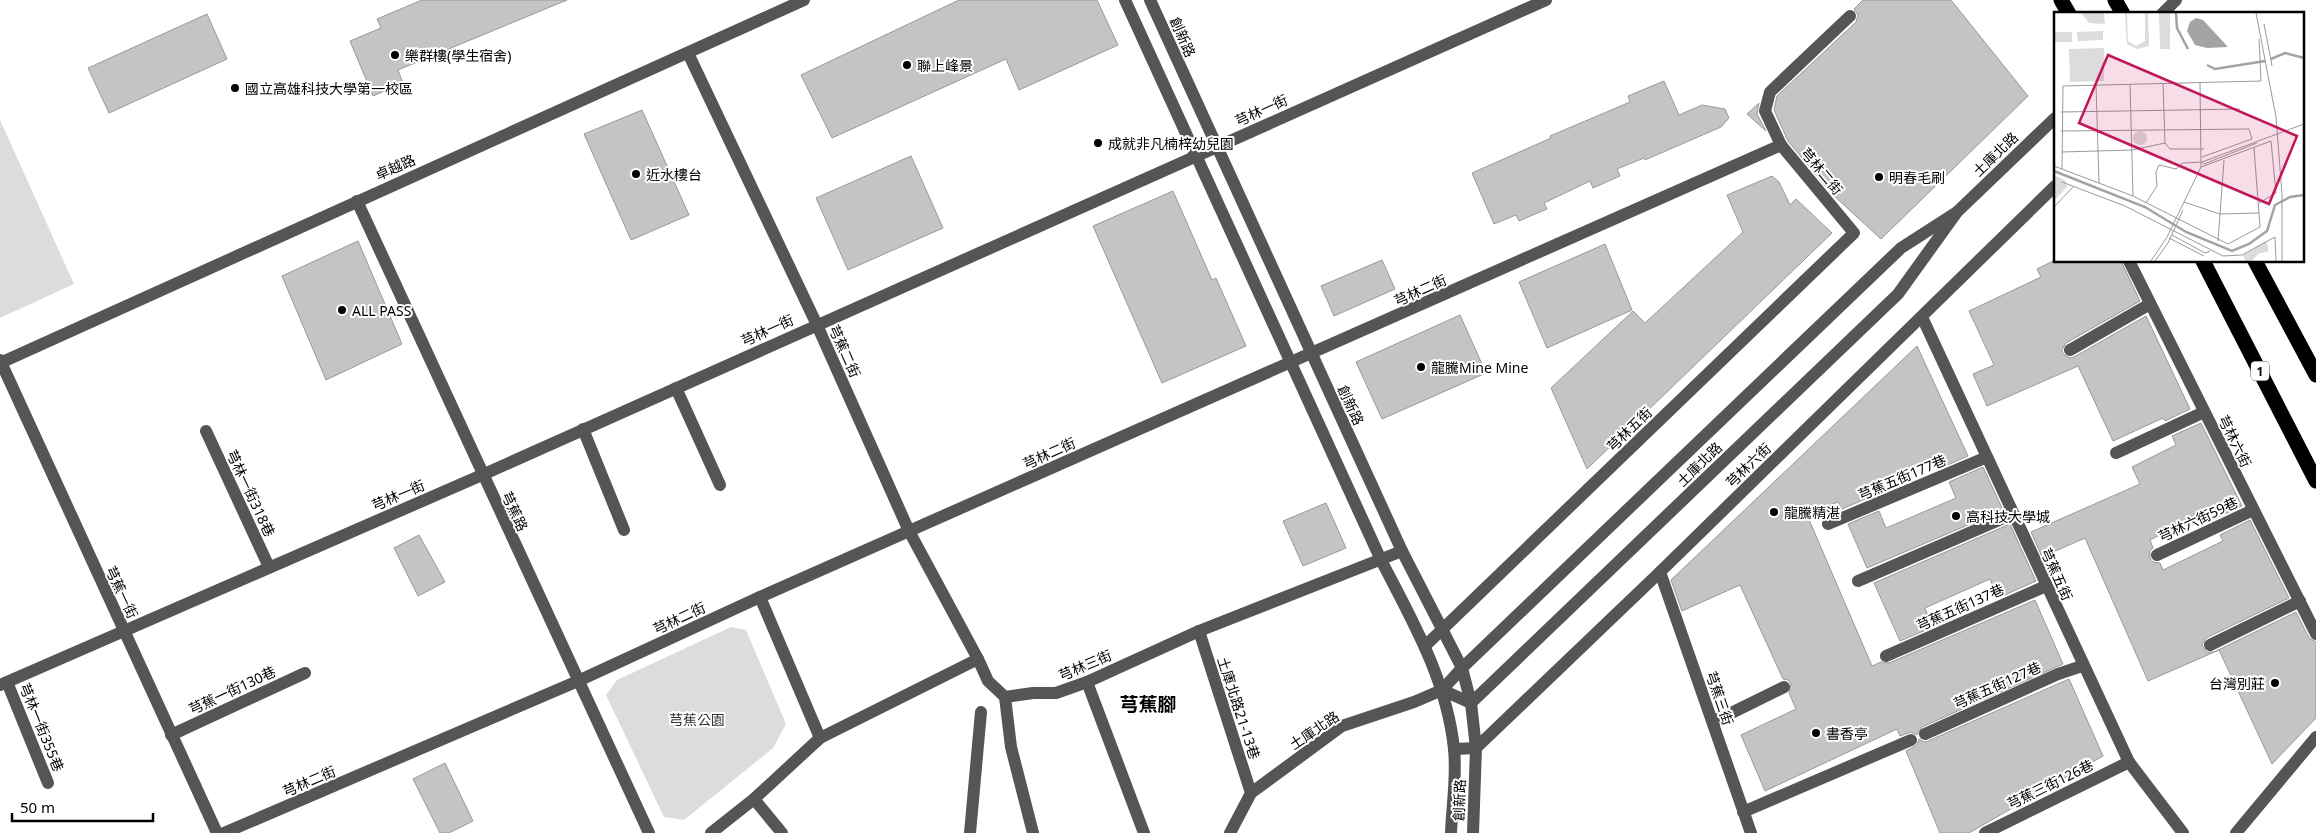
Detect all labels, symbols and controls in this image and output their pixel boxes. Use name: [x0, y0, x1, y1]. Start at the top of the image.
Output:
inset map: [2054, 12, 2304, 262]
street label: 創新路: [1166, 14, 1200, 60]
place label: 樂群樓(學生宿舍): [405, 46, 511, 65]
marker: 樂群樓(學生宿舍): [389, 49, 401, 61]
place label: 聯上峰景: [917, 56, 973, 75]
marker: 聯上峰景: [901, 59, 913, 71]
place label: 國立高雄科技大學第一校區: [245, 79, 413, 98]
marker: 國立高雄科技大學第一校區: [229, 82, 241, 94]
street label: 芎林一街: [1232, 90, 1290, 130]
street label: 土庫北路: [1968, 128, 2022, 180]
place label: 成就非凡楠梓幼兒園: [1108, 134, 1234, 153]
marker: 成就非凡楠梓幼兒園: [1092, 137, 1104, 149]
street label: 芎林二街: [1797, 143, 1847, 199]
street label: 卓越路: [372, 150, 418, 184]
place label: 近水樓台: [646, 165, 702, 184]
marker: 近水樓台: [630, 168, 642, 180]
place label: 明春毛刷: [1889, 168, 1945, 187]
marker: 明春毛刷: [1873, 171, 1885, 183]
street label: 芎林二街: [1391, 270, 1449, 310]
place label: ALL PASS: [352, 301, 412, 320]
marker: ALL PASS: [336, 304, 348, 316]
street label: 芎林一街: [738, 310, 796, 350]
street label: 芎蕉二街: [825, 322, 865, 380]
place label: 龍騰Mine Mine: [1431, 358, 1528, 377]
marker: 龍騰Mine Mine: [1415, 361, 1427, 373]
road number: 1: [2251, 362, 2269, 381]
street label: 創新路: [1334, 382, 1368, 428]
street label: 芎林五街: [1602, 403, 1656, 455]
street label: 芎林六街: [2214, 412, 2256, 470]
street label: 芎林二街: [1020, 433, 1078, 473]
street label: 土庫北路: [1672, 438, 1726, 490]
street label: 芎林六街: [1721, 439, 1775, 491]
street label: 芎林一街318巷: [223, 446, 279, 540]
street label: 芎蕉五街177巷: [1855, 450, 1949, 504]
street label: 芎林一街: [369, 475, 427, 515]
street label: 芎蕉路: [498, 488, 532, 534]
street label: 芎林六街59巷: [2155, 492, 2241, 546]
place label: 龍騰精湛: [1784, 503, 1840, 522]
marker: 龍騰精湛: [1768, 506, 1780, 518]
place label: 高科技大學城: [1966, 507, 2050, 526]
marker: 高科技大學城: [1950, 510, 1962, 522]
street label: 芎蕉五街: [2037, 545, 2077, 603]
street label: 芎蕉一街: [102, 563, 142, 621]
street label: 芎蕉五街137巷: [1913, 579, 2007, 635]
street label: 芎林二街: [650, 598, 708, 638]
street label: 芎林三街: [1056, 645, 1114, 685]
street label: 土庫北路21-13巷: [1214, 654, 1264, 762]
street label: 芎蕉五街127巷: [1950, 657, 2044, 713]
street label: 芎蕉一街130巷: [185, 662, 279, 718]
street label: 芎蕉三街: [1702, 668, 1738, 728]
place label: 台灣別莊: [2209, 674, 2265, 693]
marker: 台灣別莊: [2269, 677, 2281, 689]
street label: 芎林一街355巷: [16, 680, 68, 774]
district label: 芎蕉腳: [1119, 691, 1177, 717]
street label: 土庫北路: [1285, 706, 1343, 754]
park label: 芎蕉公園: [669, 710, 725, 729]
place label: 書香亭: [1826, 724, 1868, 743]
marker: 書香亭: [1810, 727, 1822, 739]
street label: 芎蕉三街126巷: [2004, 755, 2096, 813]
street label: 芎林二街: [280, 761, 338, 801]
street label: 創新路: [1449, 779, 1469, 821]
scale bar: [12, 790, 154, 822]
text: 50 m: [20, 797, 55, 817]

